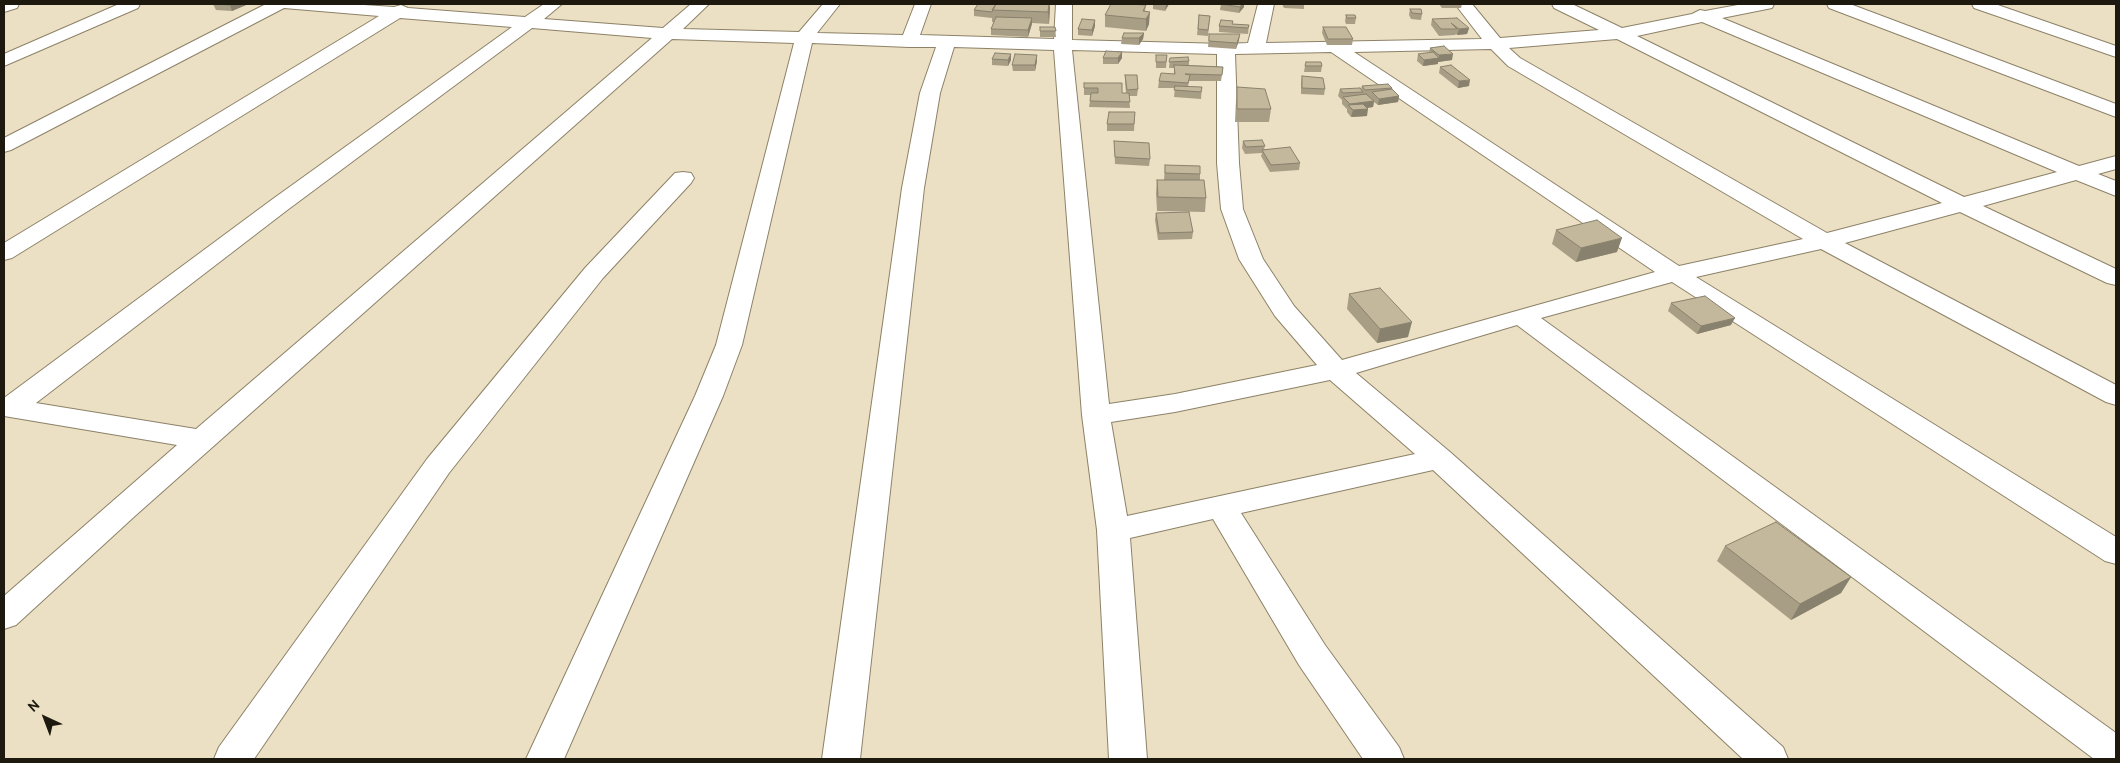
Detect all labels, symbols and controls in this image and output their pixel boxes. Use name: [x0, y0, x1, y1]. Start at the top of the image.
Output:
north arrow: [20, 693, 70, 743]
text: N: [25, 697, 44, 716]

